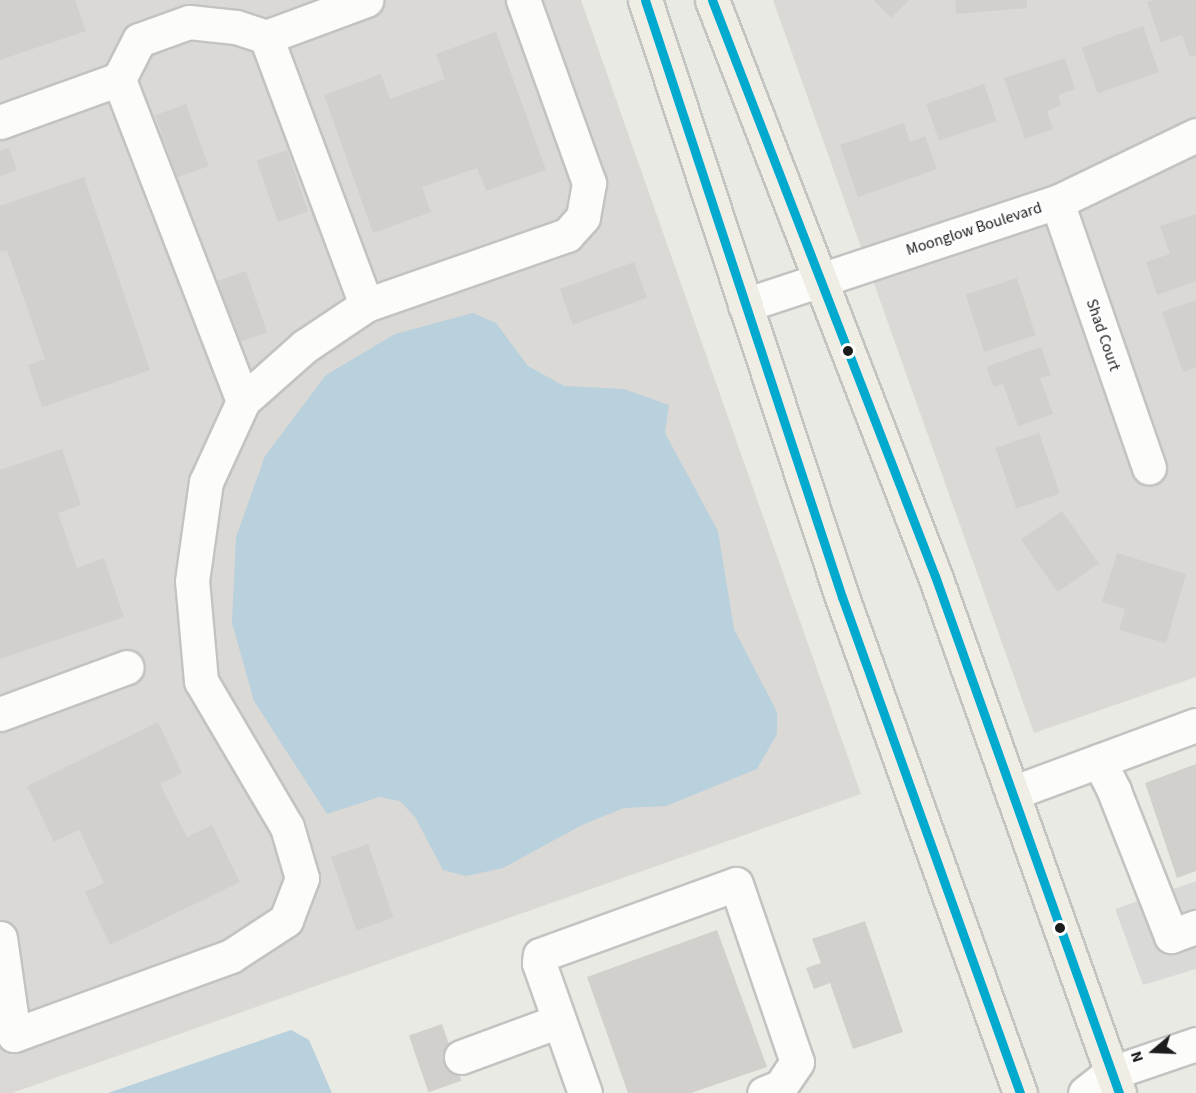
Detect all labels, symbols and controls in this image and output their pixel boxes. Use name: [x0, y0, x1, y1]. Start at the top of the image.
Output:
street label: Moonglow Boulevard: [904, 198, 1044, 260]
street label: Shad Court: [1082, 296, 1124, 374]
unlabelled marker: [842, 345, 854, 357]
unlabelled marker: [1054, 922, 1066, 934]
north arrow: [1124, 1021, 1184, 1081]
text: N: [1125, 1048, 1149, 1065]

